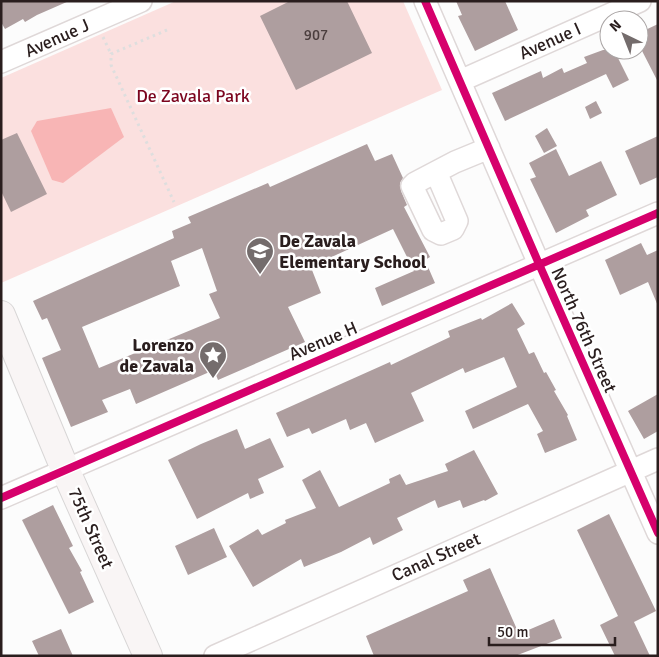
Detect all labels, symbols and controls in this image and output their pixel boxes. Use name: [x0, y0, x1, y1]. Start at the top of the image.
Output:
north arrow: [599, 10, 649, 60]
street label: Avenue J: [21, 14, 93, 62]
text: N: [606, 16, 625, 35]
street label: Avenue I: [516, 18, 584, 64]
house number: 907: [304, 26, 328, 44]
park label: De Zavala Park: [136, 85, 250, 107]
place label: De Zavala Elementary School: [279, 230, 427, 273]
school or university icon: De Zavala Elementary School: [245, 236, 275, 275]
street label: North 76th Street: [546, 264, 622, 396]
street label: Avenue H: [285, 317, 361, 365]
place label: Lorenzo de Zavala: [119, 334, 194, 377]
place icon: Lorenzo de Zavala: [198, 340, 228, 379]
street label: 75th Street: [63, 484, 119, 572]
street label: Canal Street: [388, 528, 484, 586]
scale bar: [489, 614, 615, 646]
text: 50 m: [497, 623, 528, 641]

